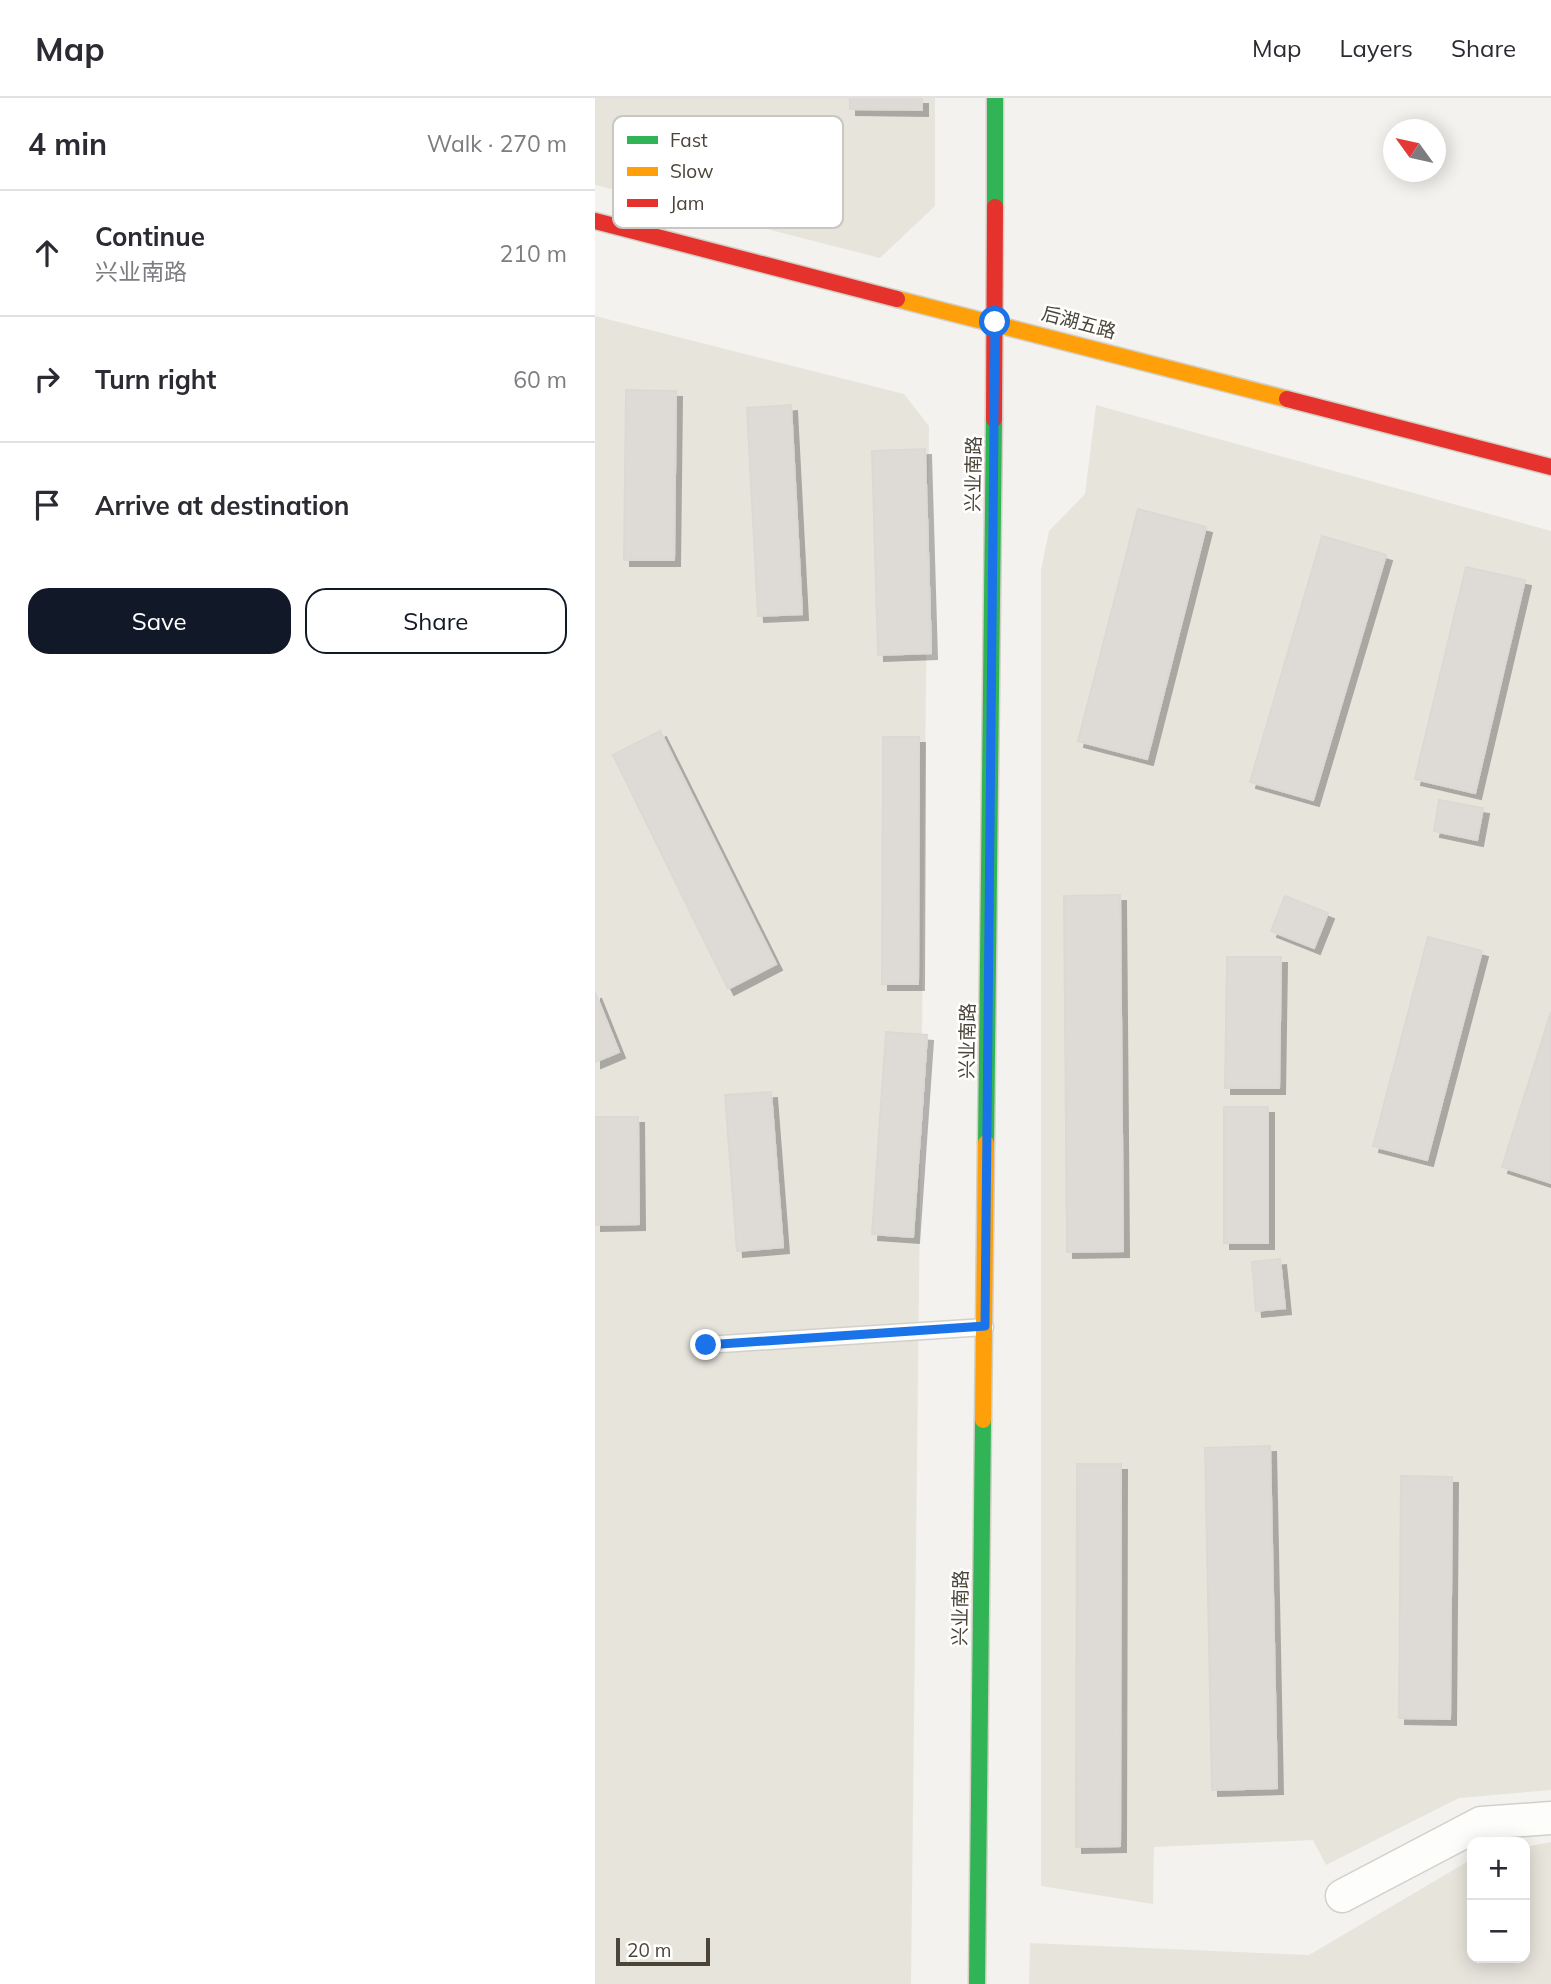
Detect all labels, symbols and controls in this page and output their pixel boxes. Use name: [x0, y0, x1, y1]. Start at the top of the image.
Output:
text: Map: [35, 28, 105, 69]
text: Map: [1252, 33, 1301, 63]
text: Layers: [1339, 33, 1413, 63]
text: Share: [1451, 33, 1516, 63]
legend: [613, 116, 843, 228]
north arrow: [1383, 119, 1446, 182]
text: 4 min: [28, 125, 107, 163]
text: Fast: [670, 128, 708, 152]
text: Walk · 270 m: [427, 129, 567, 158]
text: Slow: [670, 159, 714, 183]
text: Jam: [670, 191, 704, 215]
text: Continue: [95, 220, 205, 253]
icon: ahead: [28, 234, 66, 272]
text: 210 m: [499, 239, 567, 268]
text: 兴业南路: [95, 257, 187, 286]
street label: 后湖五路: [1039, 301, 1119, 343]
route start: [979, 306, 1010, 337]
icon: right: [28, 360, 66, 398]
text: Turn right: [95, 363, 216, 396]
text: 60 m: [513, 365, 567, 394]
street label: 兴业南路: [960, 436, 986, 512]
icon: arrive: [28, 486, 66, 524]
text: Arrive at destination: [95, 489, 350, 522]
button: Save: [28, 588, 291, 654]
button: Share: [305, 588, 567, 654]
street label: 兴业南路: [954, 1003, 980, 1079]
route end: [690, 1329, 721, 1360]
street label: 兴业南路: [947, 1570, 973, 1646]
map controls: [1467, 1837, 1530, 1963]
button: +: [1467, 1837, 1530, 1900]
button: −: [1467, 1900, 1530, 1963]
scale bar: [616, 1935, 711, 1967]
text: 20 m: [627, 1938, 671, 1962]

